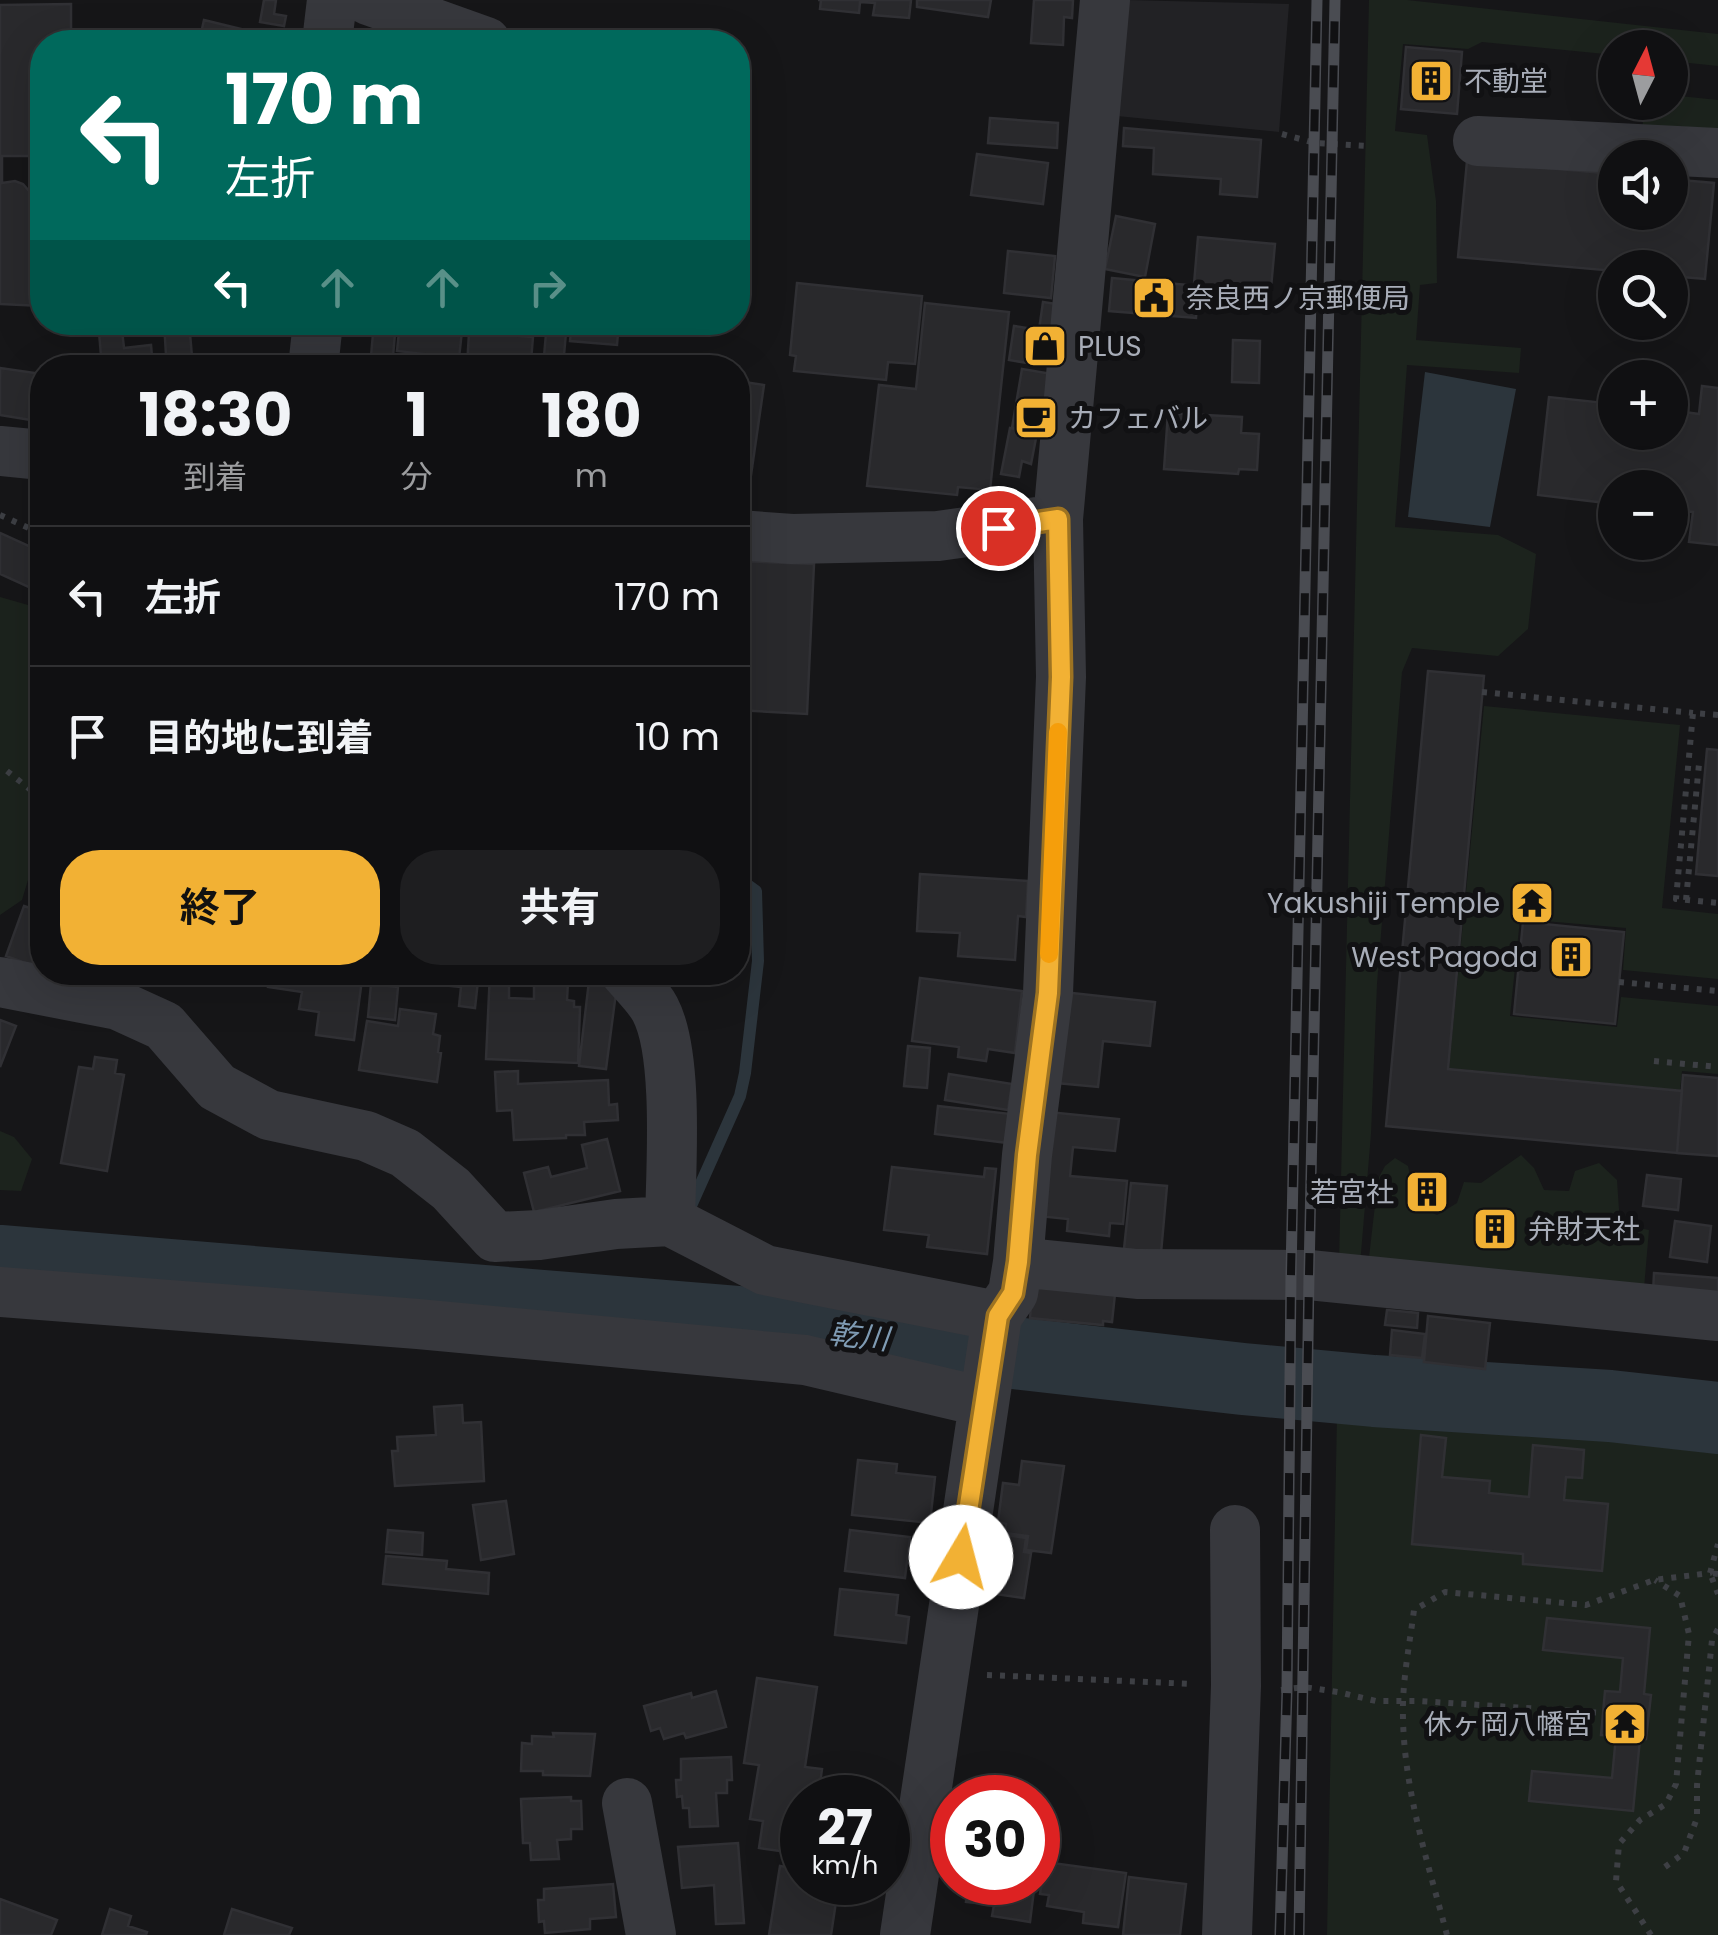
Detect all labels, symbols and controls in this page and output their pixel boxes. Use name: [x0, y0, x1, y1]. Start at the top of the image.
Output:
north arrow: [1598, 30, 1688, 120]
map controls: [1598, 30, 1688, 560]
text: 170 m: [225, 50, 423, 149]
building icon: 不動堂: [1408, 58, 1454, 104]
place label: 不動堂: [1464, 62, 1548, 101]
icon: left: [60, 70, 190, 200]
button: sound: [1598, 140, 1688, 230]
text: 左折: [225, 147, 315, 210]
button: search: [1598, 250, 1688, 340]
icon: left: [205, 260, 260, 315]
icon: ahead: [310, 260, 365, 315]
icon: ahead: [415, 260, 470, 315]
icon: right: [520, 260, 575, 315]
public building icon: 奈良西ノ京郵便局: [1131, 275, 1177, 321]
place label: 奈良西ノ京郵便局: [1186, 279, 1410, 318]
shop icon: PLUS: [1022, 323, 1068, 369]
place label: PLUS: [1078, 327, 1142, 366]
button: +: [1598, 360, 1688, 450]
text: 18:30: [138, 373, 292, 457]
text: 1: [405, 373, 428, 457]
text: 180: [541, 374, 642, 458]
cafe icon: カフェバル: [1013, 395, 1059, 441]
place label: カフェバル: [1068, 399, 1208, 438]
text: m: [575, 453, 608, 498]
text: 到着: [183, 454, 247, 499]
text: 分: [401, 454, 433, 499]
button: −: [1598, 470, 1688, 560]
pin: [956, 486, 1041, 571]
icon: arrive: [971, 501, 1026, 556]
icon: left: [60, 569, 115, 624]
text: 170 m: [614, 570, 720, 623]
text: 左折: [145, 571, 221, 624]
icon: arrive: [60, 709, 115, 764]
text: 10 m: [635, 710, 720, 763]
text: 目的地に到着: [145, 711, 373, 764]
button: 終了: [60, 850, 380, 965]
button: 共有: [400, 850, 720, 965]
temple icon: Yakushiji Temple: [1509, 880, 1555, 926]
place label: Yakushiji Temple: [1267, 884, 1500, 923]
building icon: West Pagoda: [1548, 934, 1594, 980]
place label: West Pagoda: [1351, 938, 1538, 977]
building icon: 若宮社: [1404, 1169, 1450, 1215]
place label: 若宮社: [1310, 1173, 1394, 1212]
building icon: 弁財天社: [1472, 1206, 1518, 1252]
place label: 弁財天社: [1528, 1210, 1640, 1249]
water label: 乾川: [827, 1311, 894, 1361]
position arrow: [909, 1505, 1013, 1609]
temple icon: 休ヶ岡八幡宮: [1602, 1701, 1648, 1747]
place label: 休ヶ岡八幡宮: [1424, 1705, 1592, 1744]
speed limit sign: 30: [930, 1775, 1060, 1905]
text: 27: [817, 1792, 873, 1863]
text: km/h: [812, 1848, 878, 1883]

